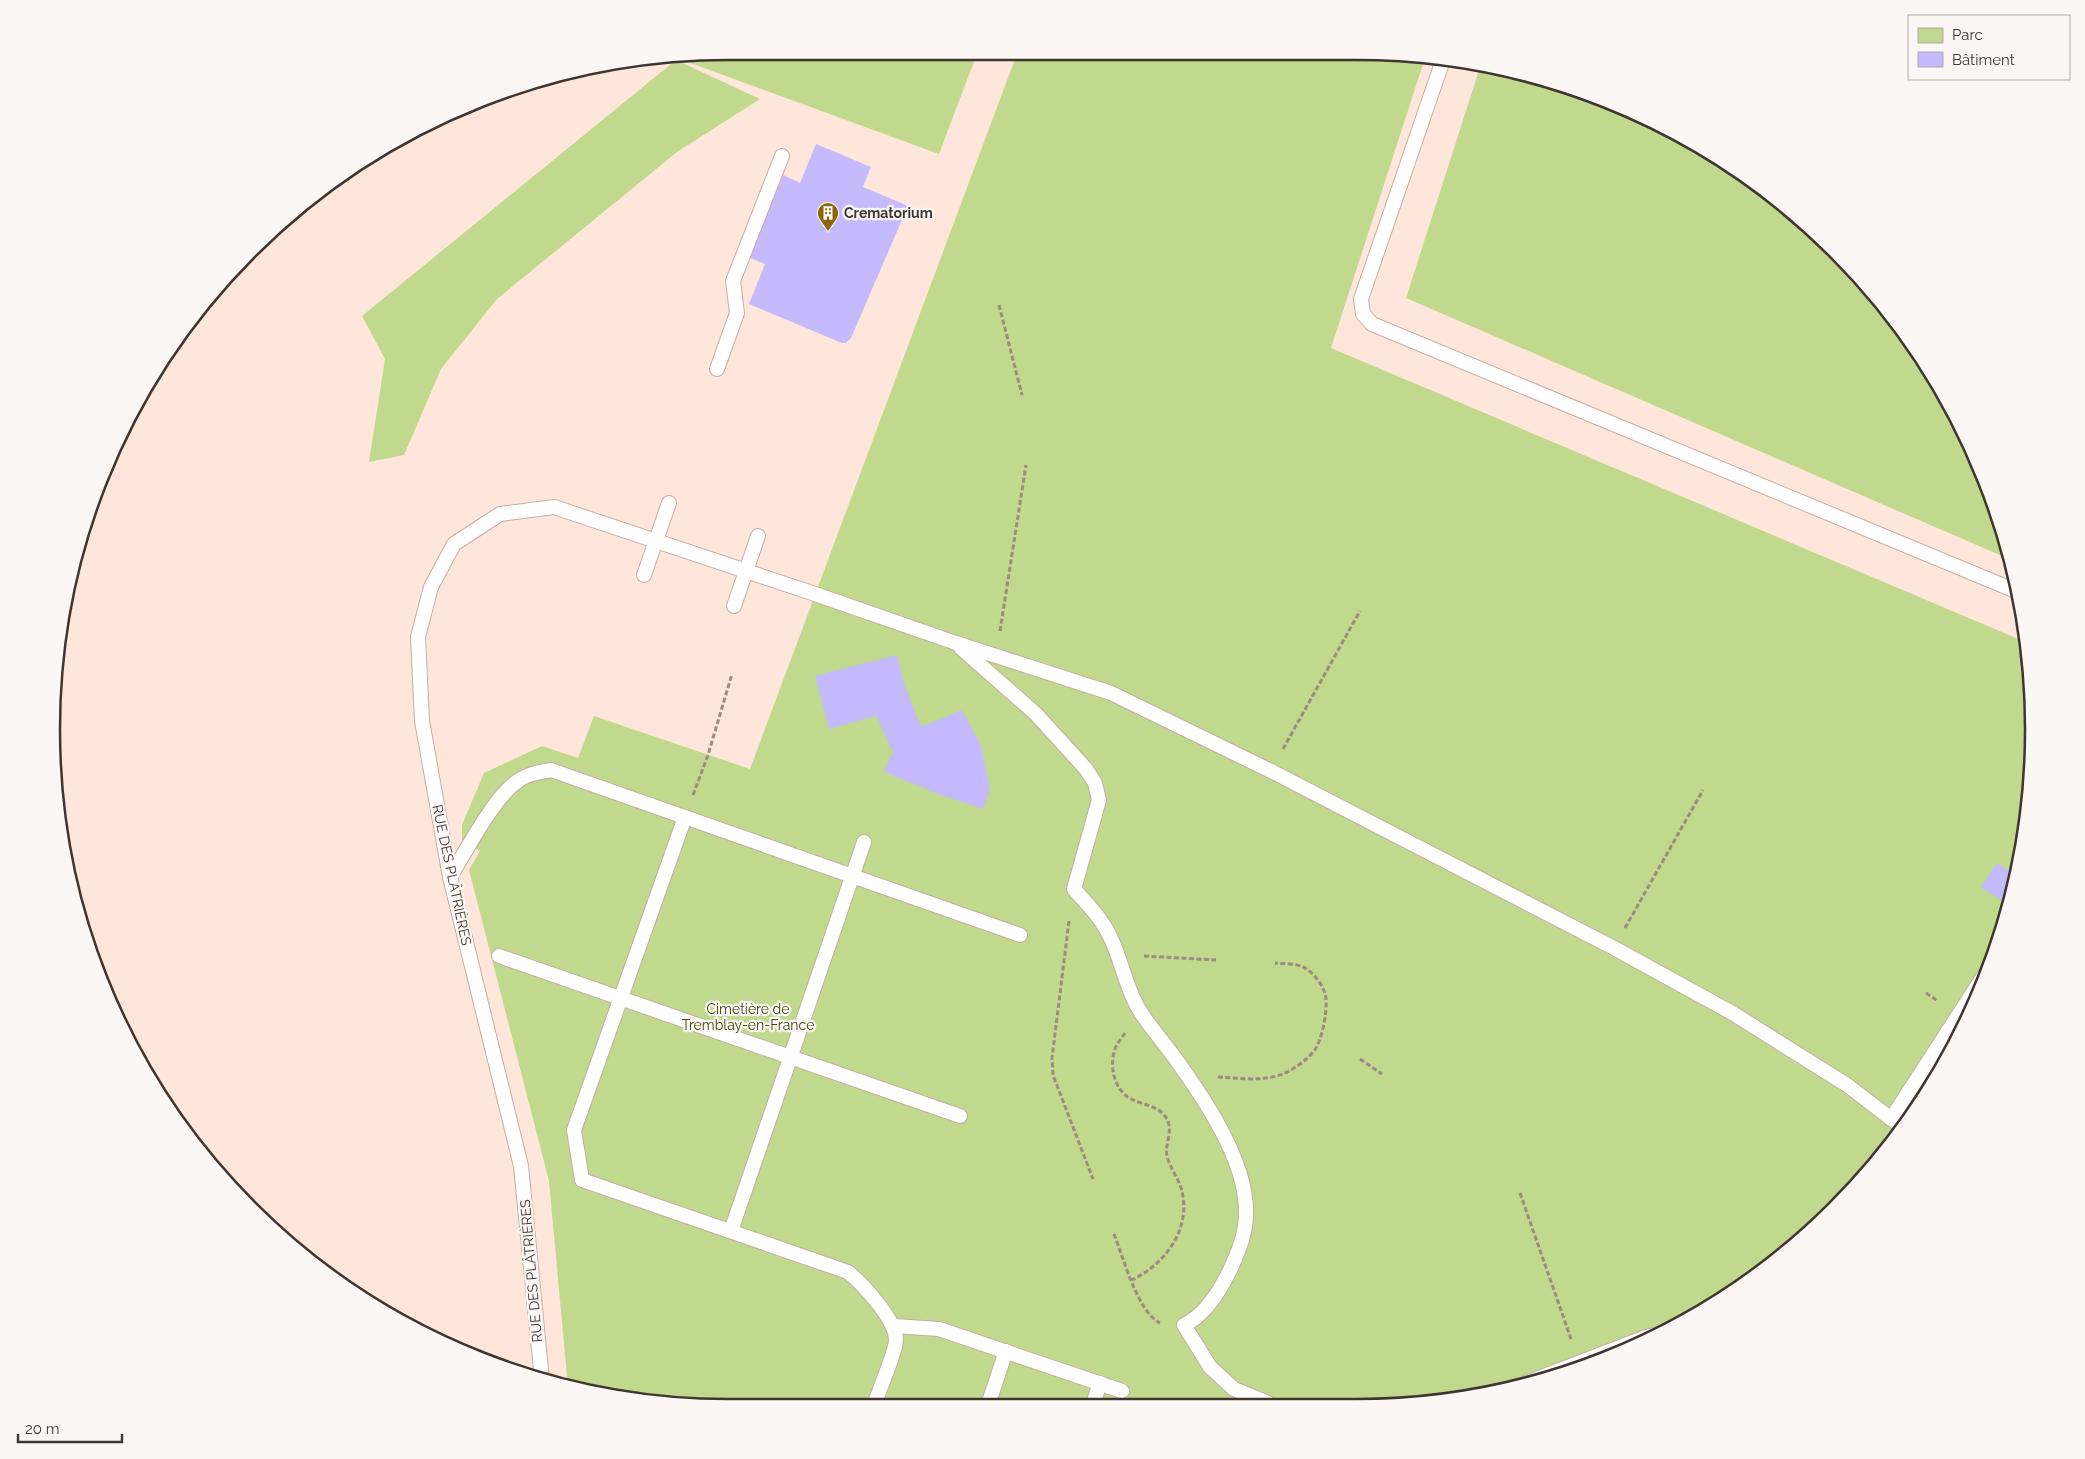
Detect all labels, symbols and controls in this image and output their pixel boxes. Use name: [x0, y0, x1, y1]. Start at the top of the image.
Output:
legend: [1908, 15, 2070, 80]
text: Parc: [1952, 26, 1983, 44]
text: Bâtiment: [1952, 51, 2015, 69]
building icon: Crematorium: [816, 201, 840, 232]
place label: Crematorium: [844, 205, 933, 221]
street label: RUE DES PLÂTRIÈRES: [429, 803, 476, 947]
park label: Cimetière de Tremblay-en-France: [682, 1001, 814, 1033]
street label: RUE DES PLÂTRIÈRES: [516, 1198, 545, 1343]
scale bar: [18, 1412, 121, 1444]
text: 20 m: [25, 1420, 60, 1438]

